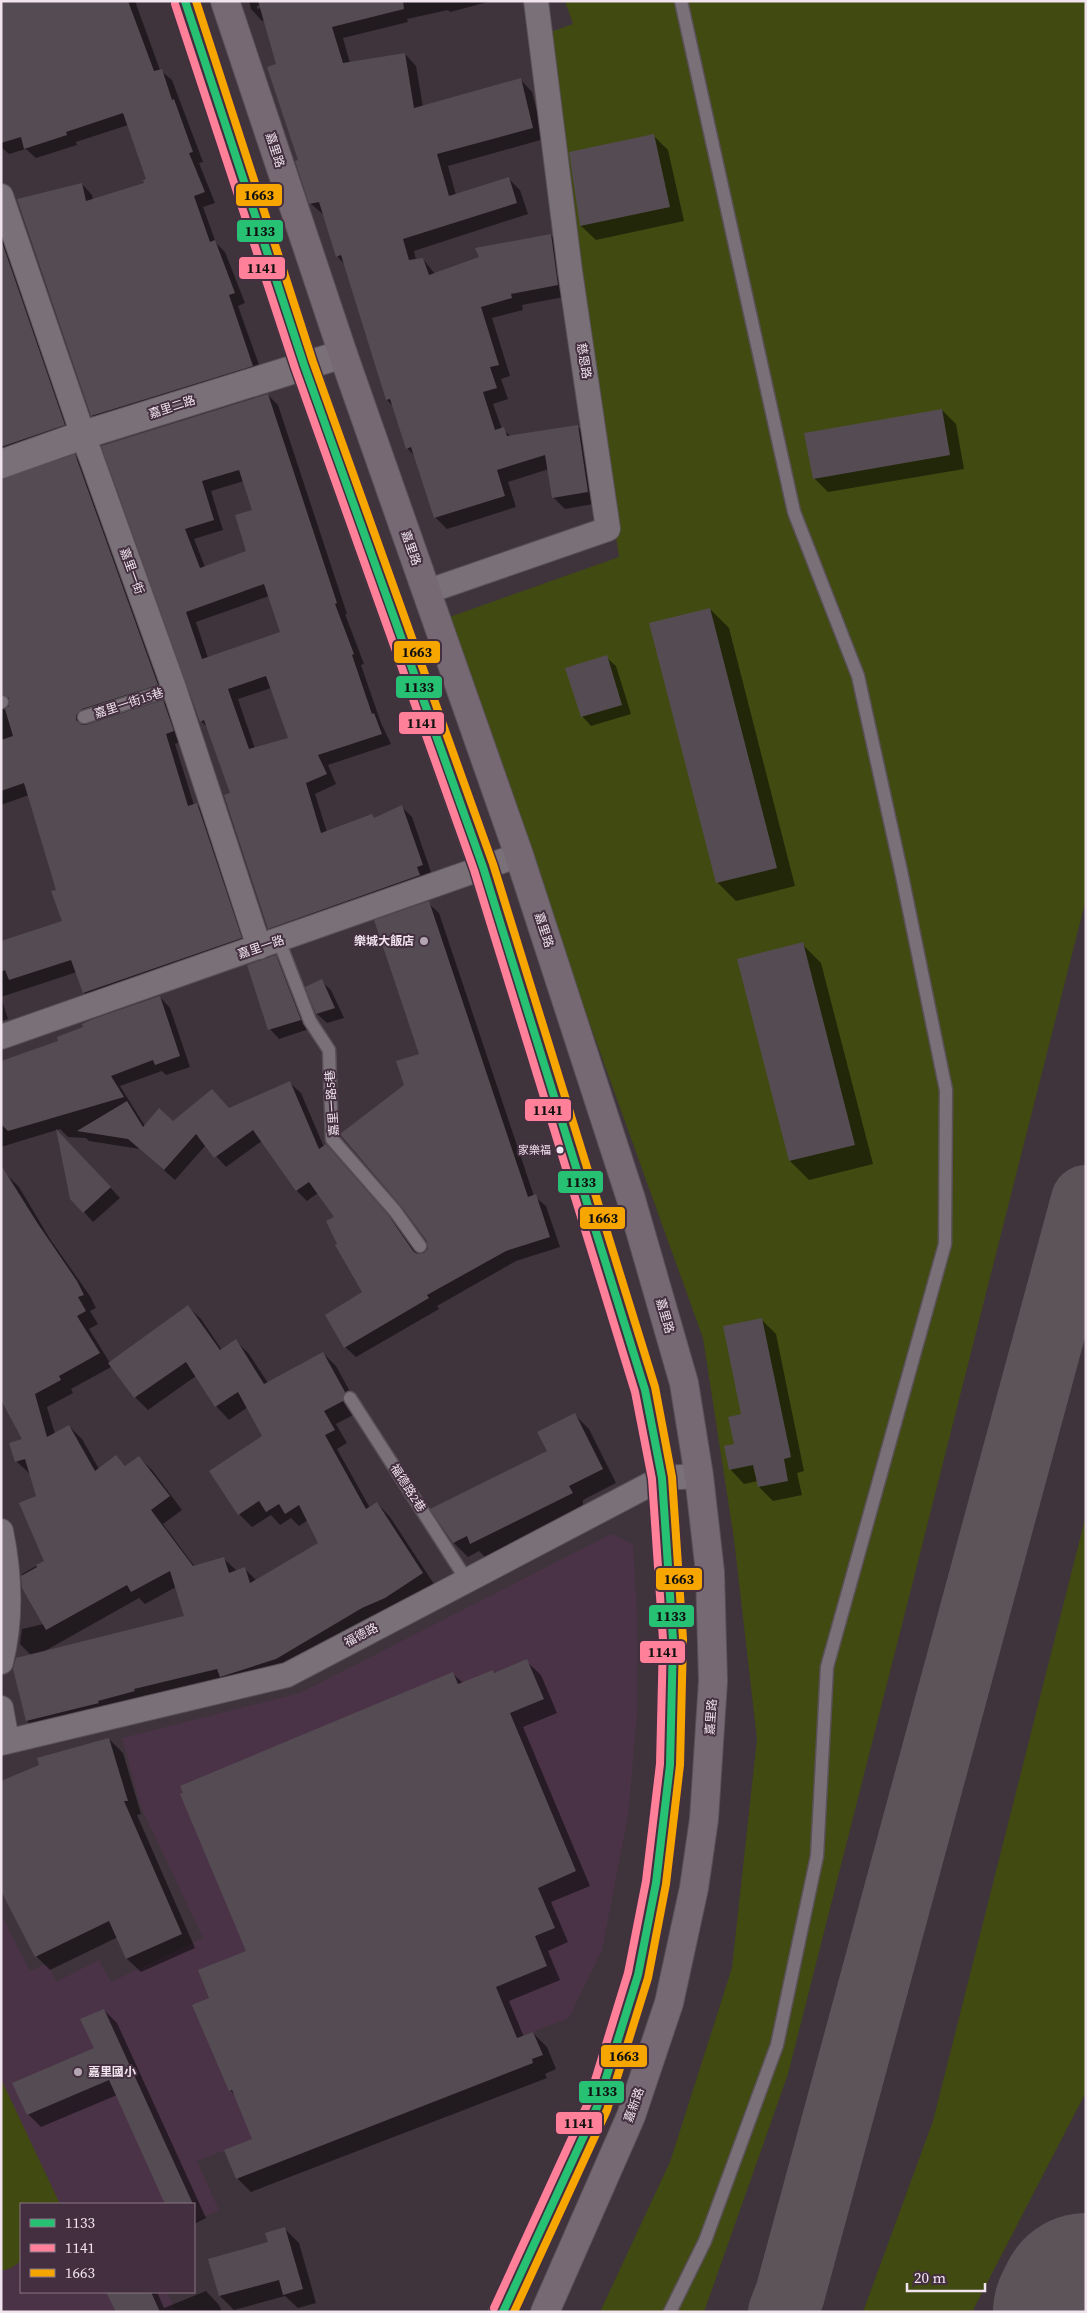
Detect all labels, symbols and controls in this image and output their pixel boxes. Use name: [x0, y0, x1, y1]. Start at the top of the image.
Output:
street label: 嘉里路: [262, 130, 288, 170]
line badge: 1663: [235, 183, 283, 207]
text: 1663: [244, 185, 275, 205]
line badge: 1133: [236, 219, 284, 243]
text: 1133: [245, 221, 276, 241]
line badge: 1141: [238, 256, 286, 280]
text: 1141: [247, 258, 277, 278]
street label: 慈恩路: [573, 342, 595, 380]
street label: 嘉里二路: [147, 392, 197, 422]
street label: 嘉里路: [398, 528, 424, 568]
street label: 嘉里一街: [116, 546, 148, 596]
line badge: 1663: [393, 640, 441, 664]
text: 1663: [402, 642, 433, 662]
line badge: 1133: [395, 675, 443, 699]
text: 1133: [404, 677, 435, 697]
street label: 嘉里一街15巷: [92, 684, 166, 722]
line badge: 1141: [398, 711, 445, 735]
text: 1141: [407, 713, 437, 733]
street label: 嘉里路: [531, 910, 557, 950]
street label: 嘉里一路: [236, 932, 286, 962]
place label: 樂城大飯店: [354, 933, 414, 949]
marker: 樂城大飯店: [418, 935, 430, 947]
street label: 嘉里一路5巷: [322, 1070, 342, 1136]
line badge: 1141: [524, 1098, 572, 1122]
text: 1141: [533, 1100, 563, 1120]
place label: 家樂福: [518, 1143, 551, 1158]
marker: 家樂福: [555, 1145, 565, 1155]
line badge: 1133: [557, 1170, 604, 1194]
text: 1133: [566, 1172, 597, 1192]
line badge: 1663: [579, 1206, 626, 1230]
text: 1663: [588, 1208, 619, 1228]
street label: 嘉里路: [652, 1296, 678, 1336]
street label: 福德路2巷: [387, 1461, 429, 1515]
line badge: 1663: [655, 1567, 703, 1591]
text: 1663: [664, 1569, 695, 1589]
line badge: 1133: [648, 1604, 695, 1628]
text: 1133: [656, 1606, 687, 1626]
street label: 福德路: [341, 1619, 381, 1651]
line badge: 1141: [639, 1640, 686, 1664]
text: 1141: [648, 1642, 678, 1662]
street label: 嘉里路: [702, 1698, 720, 1736]
line badge: 1663: [600, 2044, 648, 2068]
text: 1663: [609, 2046, 640, 2066]
place label: 嘉里國小: [88, 2064, 136, 2080]
marker: 嘉里國小: [72, 2066, 84, 2078]
line badge: 1133: [578, 2080, 625, 2104]
text: 1133: [587, 2081, 618, 2101]
street label: 嘉新路: [620, 2085, 648, 2125]
line badge: 1141: [555, 2111, 603, 2135]
text: 1141: [564, 2113, 594, 2133]
legend: [20, 2203, 195, 2293]
text: 1133: [65, 2212, 95, 2233]
text: 1141: [65, 2237, 95, 2258]
scale bar: [907, 2260, 984, 2292]
text: 1663: [65, 2262, 95, 2283]
text: 20 m: [914, 2267, 946, 2288]

